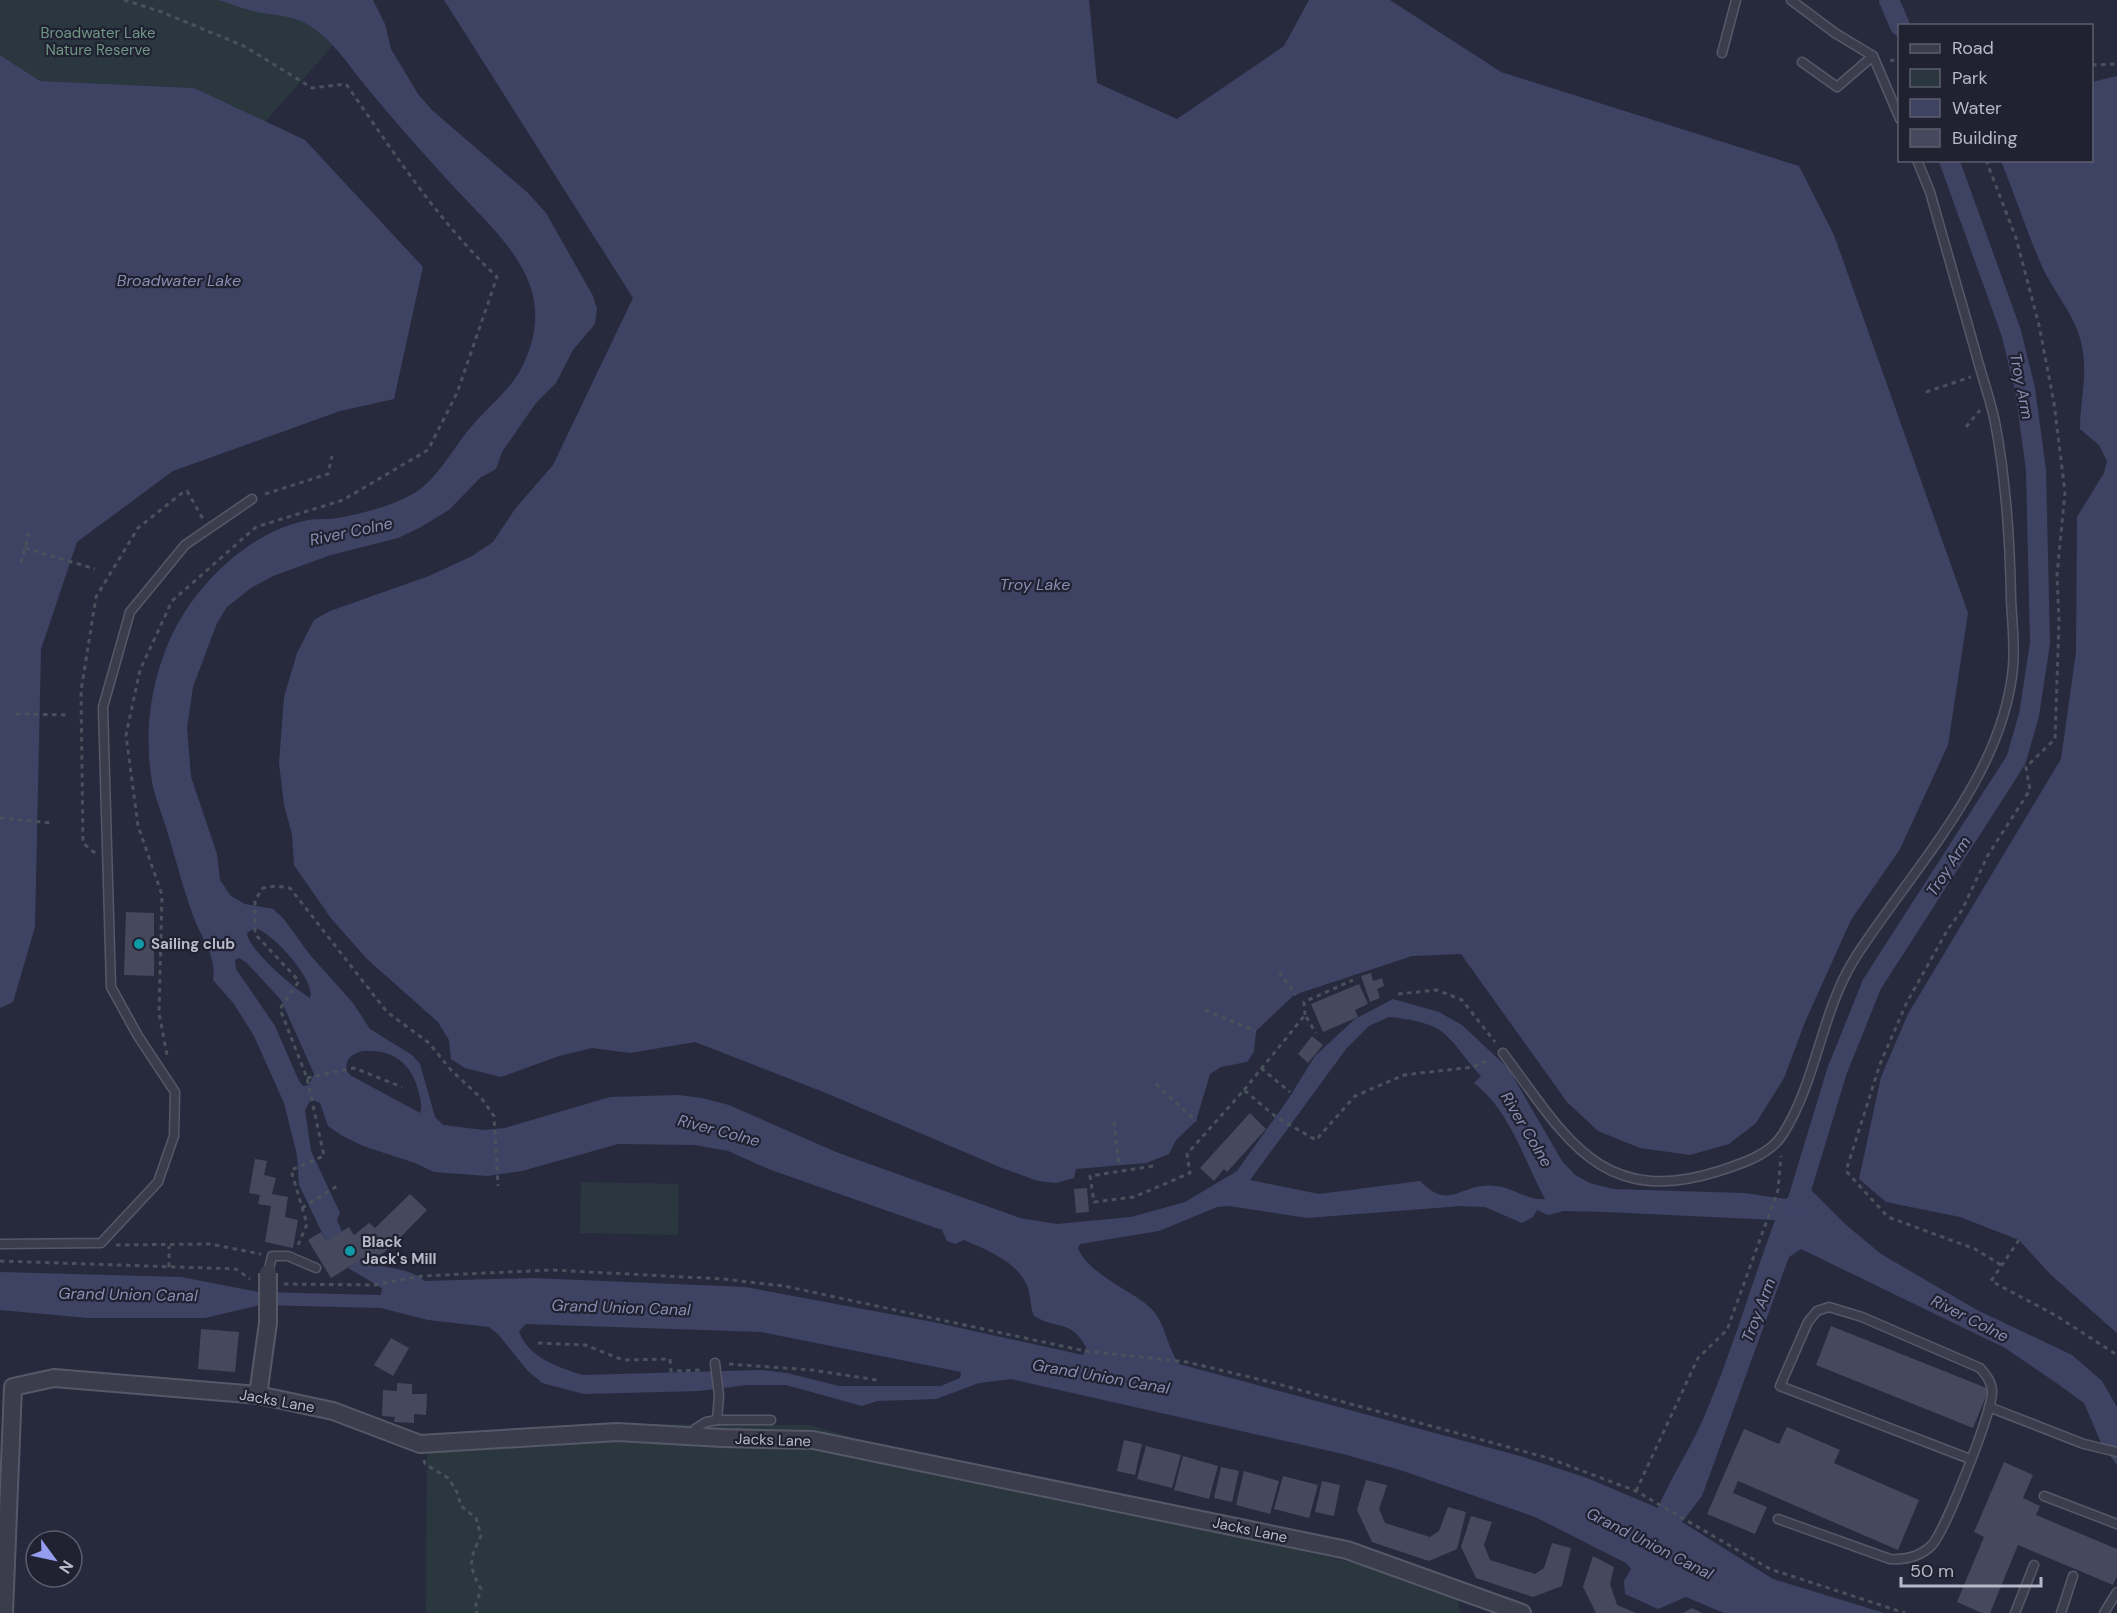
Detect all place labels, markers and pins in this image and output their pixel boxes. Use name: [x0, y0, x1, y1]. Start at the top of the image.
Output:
place label: Sailing club: [151, 934, 235, 954]
marker: Sailing club: [132, 937, 146, 951]
place label: Black Jack's Mill: [362, 1232, 437, 1269]
marker: Black Jack's Mill: [343, 1244, 357, 1258]

